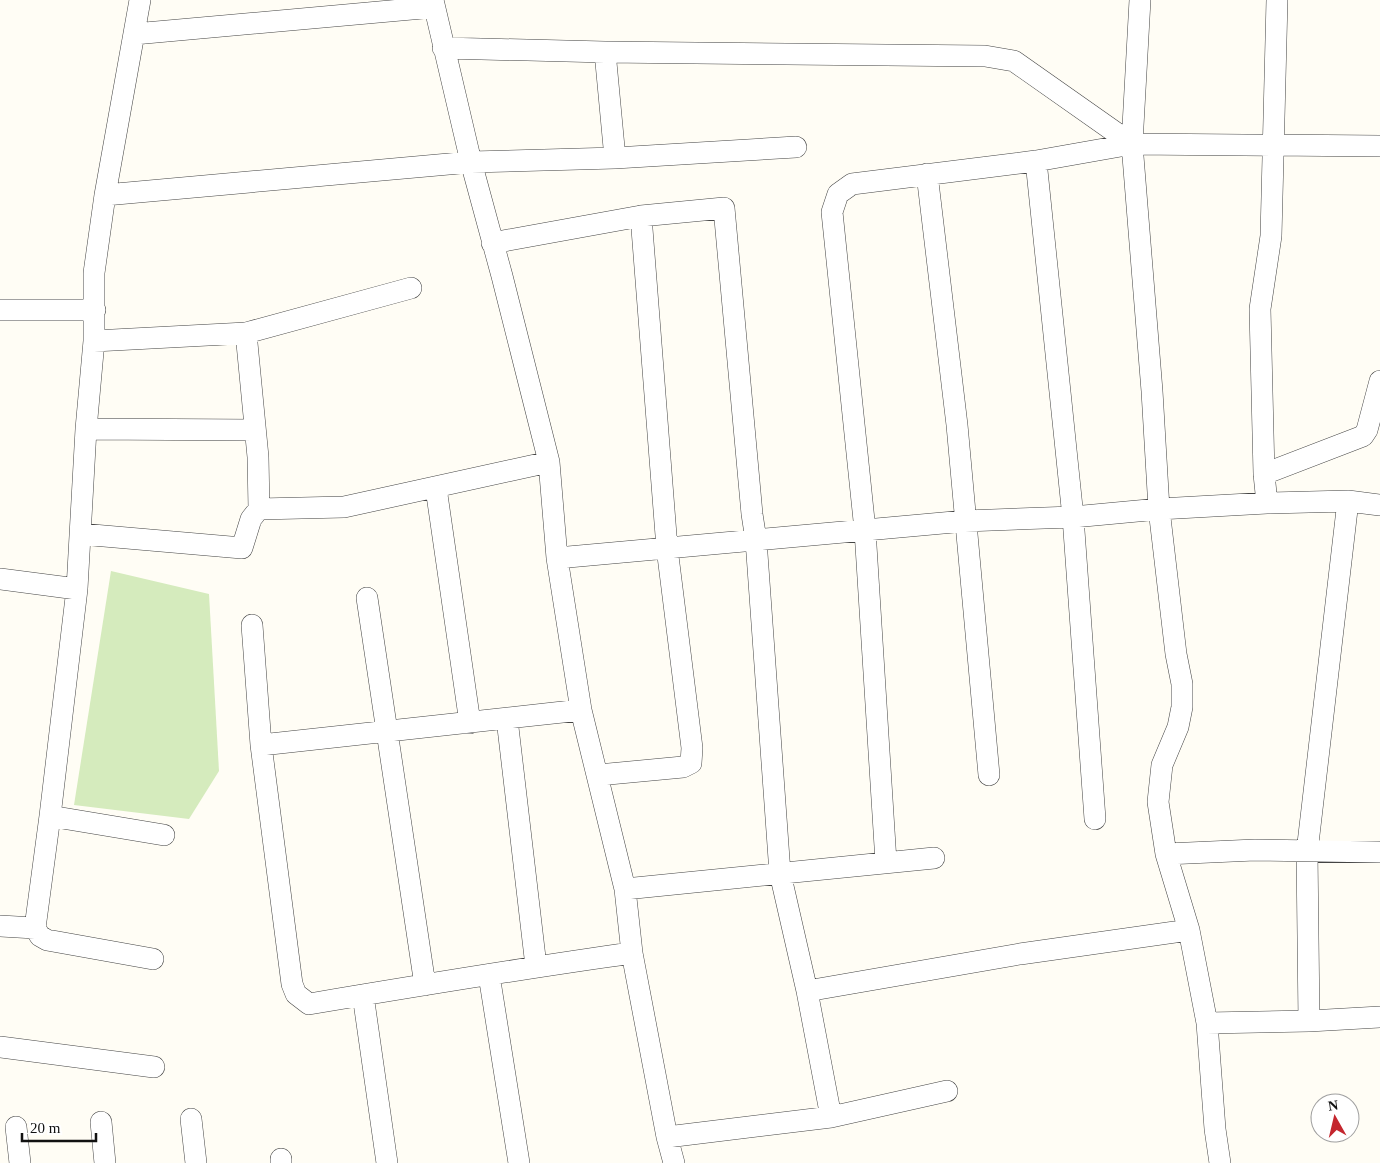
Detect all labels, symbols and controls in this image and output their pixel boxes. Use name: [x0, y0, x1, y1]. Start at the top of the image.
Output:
north arrow: [1310, 1093, 1360, 1143]
text: N: [1327, 1097, 1339, 1114]
scale bar: [22, 1110, 96, 1142]
text: 20 m: [30, 1120, 61, 1136]

